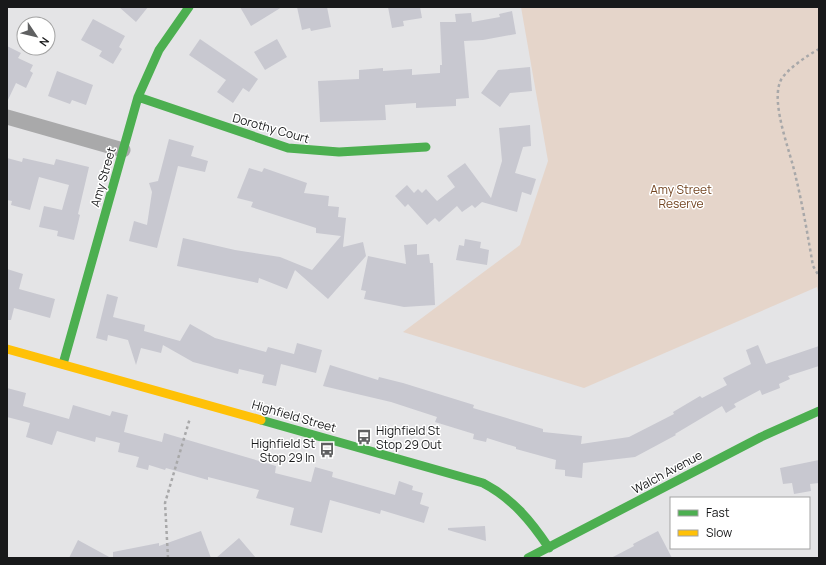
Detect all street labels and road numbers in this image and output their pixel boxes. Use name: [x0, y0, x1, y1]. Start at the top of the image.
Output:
street label: Dorothy Court: [231, 109, 312, 147]
street label: Amy Street: [86, 145, 120, 209]
street label: Highfield Street: [250, 396, 338, 436]
street label: Walch Avenue: [629, 446, 705, 498]

